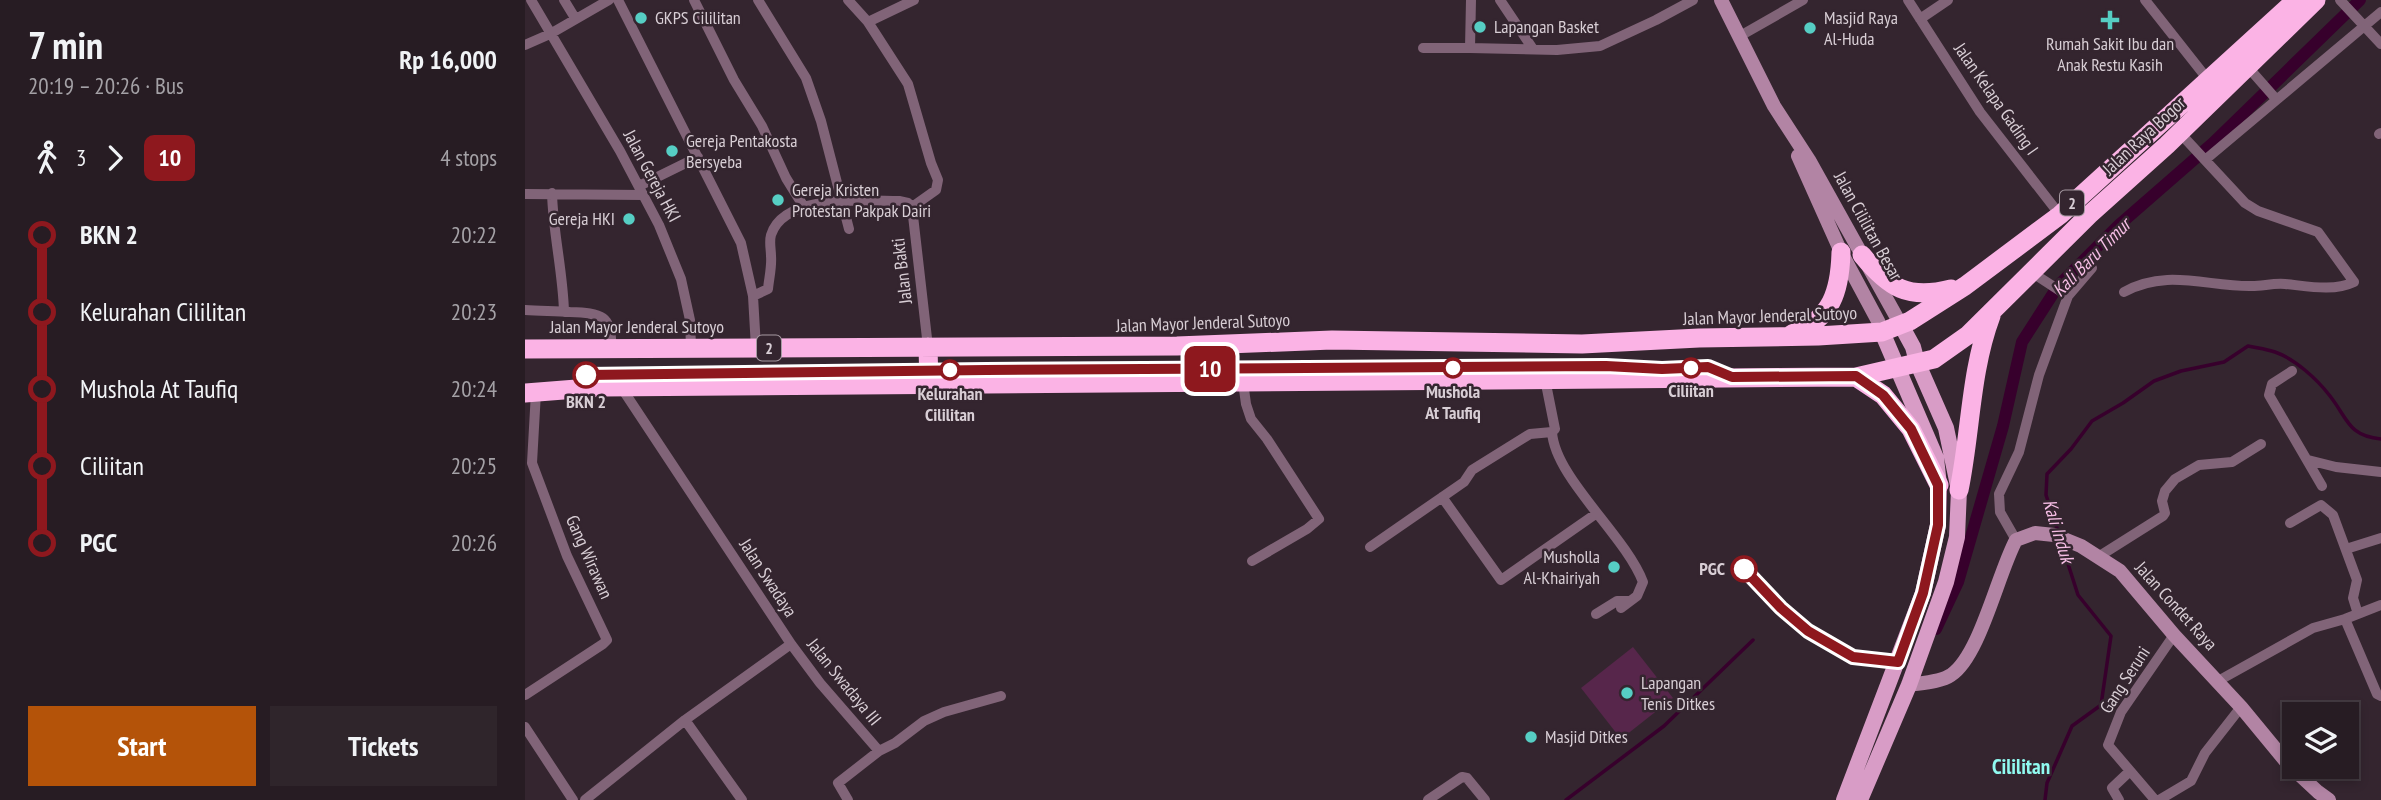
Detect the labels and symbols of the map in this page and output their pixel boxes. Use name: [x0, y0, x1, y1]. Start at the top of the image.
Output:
place label: GKPS Cililitan: [655, 6, 741, 29]
place label: Masjid Raya Al-Huda: [1824, 6, 1898, 50]
marker: GKPS Cililitan: [633, 10, 649, 26]
marker: Rumah Sakit Ibu dan Anak Restu Kasih: [2100, 10, 2120, 30]
place label: Lapangan Basket: [1494, 15, 1599, 38]
marker: Lapangan Basket: [1472, 19, 1488, 35]
marker: Masjid Raya Al-Huda: [1802, 20, 1818, 36]
place label: Rumah Sakit Ibu dan Anak Restu Kasih: [2046, 32, 2174, 76]
street label: Jalan Kelapa Gading I: [1949, 37, 2044, 159]
street label: Jalan Raya Bogor: [2097, 91, 2190, 181]
street label: Jalan Gereja HKI: [618, 125, 686, 226]
place label: Gereja Pentakosta Bersyeba: [686, 129, 797, 173]
marker: Gereja Pentakosta Bersyeba: [664, 143, 680, 159]
street label: Jalan Cililitan Besar: [1829, 166, 1908, 284]
place label: Gereja Kristen Protestan Pakpak Dairi: [792, 178, 931, 222]
road number: 2: [2060, 190, 2084, 216]
marker: Gereja Kristen Protestan Pakpak Dairi: [770, 192, 786, 208]
place label: Gereja HKI: [549, 207, 615, 230]
marker: Gereja HKI: [621, 211, 637, 227]
water label: Kali Baru Timur: [2047, 211, 2137, 301]
street label: Jalan Bakti: [886, 237, 917, 306]
street label: Jalan Mayor Jenderal Sutoyo: [1682, 301, 1858, 330]
street label: Jalan Mayor Jenderal Sutoyo: [1115, 308, 1291, 337]
street label: Jalan Mayor Jenderal Sutoyo: [549, 315, 724, 338]
road number: 2: [757, 336, 781, 360]
line badge: 10: [1179, 346, 1241, 392]
marker: Mushola At Taufiq: [1443, 358, 1463, 378]
marker: Ciliitan: [1681, 358, 1701, 378]
marker: Kelurahan Cililitan: [940, 360, 960, 380]
marker: BKN 2: [573, 362, 599, 388]
place label: Ciliitan: [1668, 379, 1714, 402]
place label: Mushola At Taufiq: [1424, 380, 1481, 424]
place label: Kelurahan Cililitan: [917, 382, 983, 426]
place label: BKN 2: [566, 390, 606, 413]
water label: Kali Induk: [2038, 496, 2081, 568]
street label: Gang Wirawan: [561, 511, 618, 602]
street label: Jalan Swadaya: [734, 533, 802, 621]
place label: Musholla Al-Khairiyah: [1523, 545, 1600, 589]
marker: PGC: [1731, 556, 1757, 582]
street label: Jalan Condet Raya: [2130, 556, 2222, 655]
place label: PGC: [1699, 557, 1725, 580]
marker: Musholla Al-Khairiyah: [1606, 559, 1622, 575]
street label: Jalan Swadaya III: [802, 633, 887, 730]
street label: Gang Seruni: [2094, 642, 2155, 718]
place label: Lapangan Tenis Ditkes: [1641, 671, 1715, 715]
marker: Lapangan Tenis Ditkes: [1619, 685, 1635, 701]
place label: Masjid Ditkes: [1545, 725, 1628, 748]
marker: Masjid Ditkes: [1523, 729, 1539, 745]
district label: Cililitan: [1992, 753, 2050, 780]

